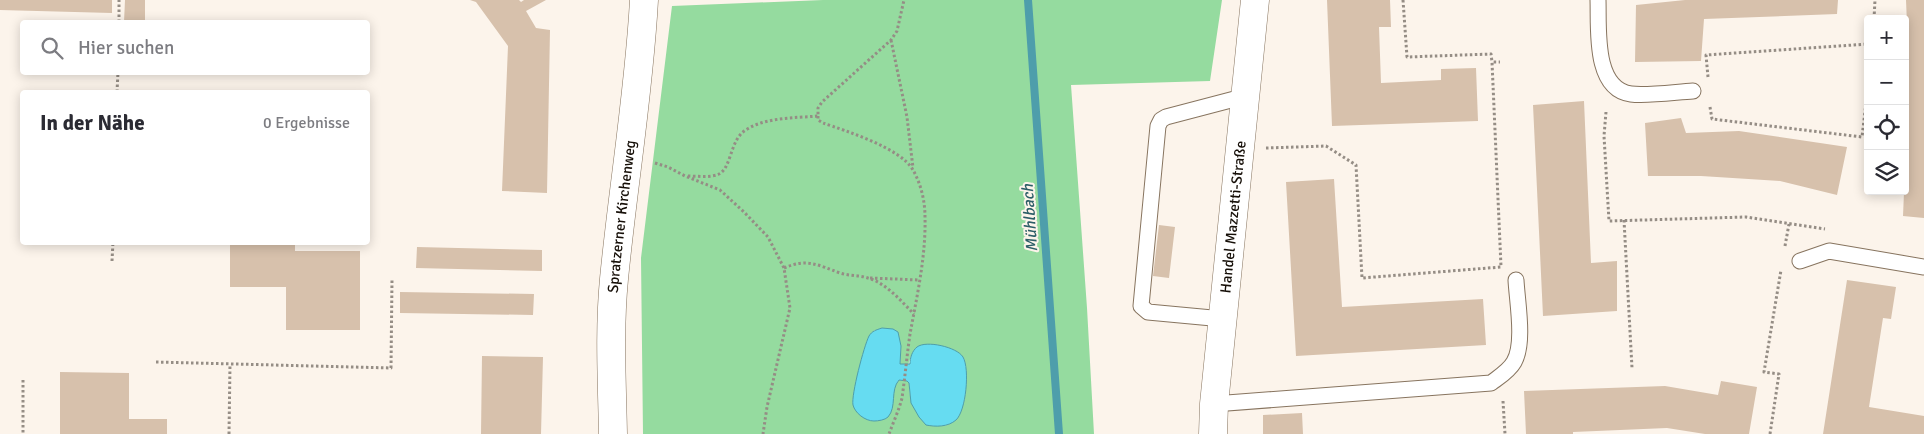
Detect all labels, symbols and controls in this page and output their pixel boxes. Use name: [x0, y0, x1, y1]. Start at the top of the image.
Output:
map controls: [1864, 15, 1909, 195]
button: +: [1864, 15, 1909, 60]
search box: [20, 20, 370, 75]
icon: search: [38, 34, 66, 62]
text: Hier suchen: [78, 36, 174, 60]
button: −: [1864, 60, 1909, 105]
button: locate: [1864, 105, 1909, 150]
text: In der Nähe: [40, 110, 145, 136]
text: 0 Ergebnisse: [263, 113, 350, 133]
street label: Spratzerner Kirchenweg: [604, 139, 639, 294]
street label: Handel Mazzetti-Straße: [1216, 140, 1250, 294]
button: layers: [1864, 150, 1909, 195]
water label: Mühlbach: [1018, 182, 1042, 253]

